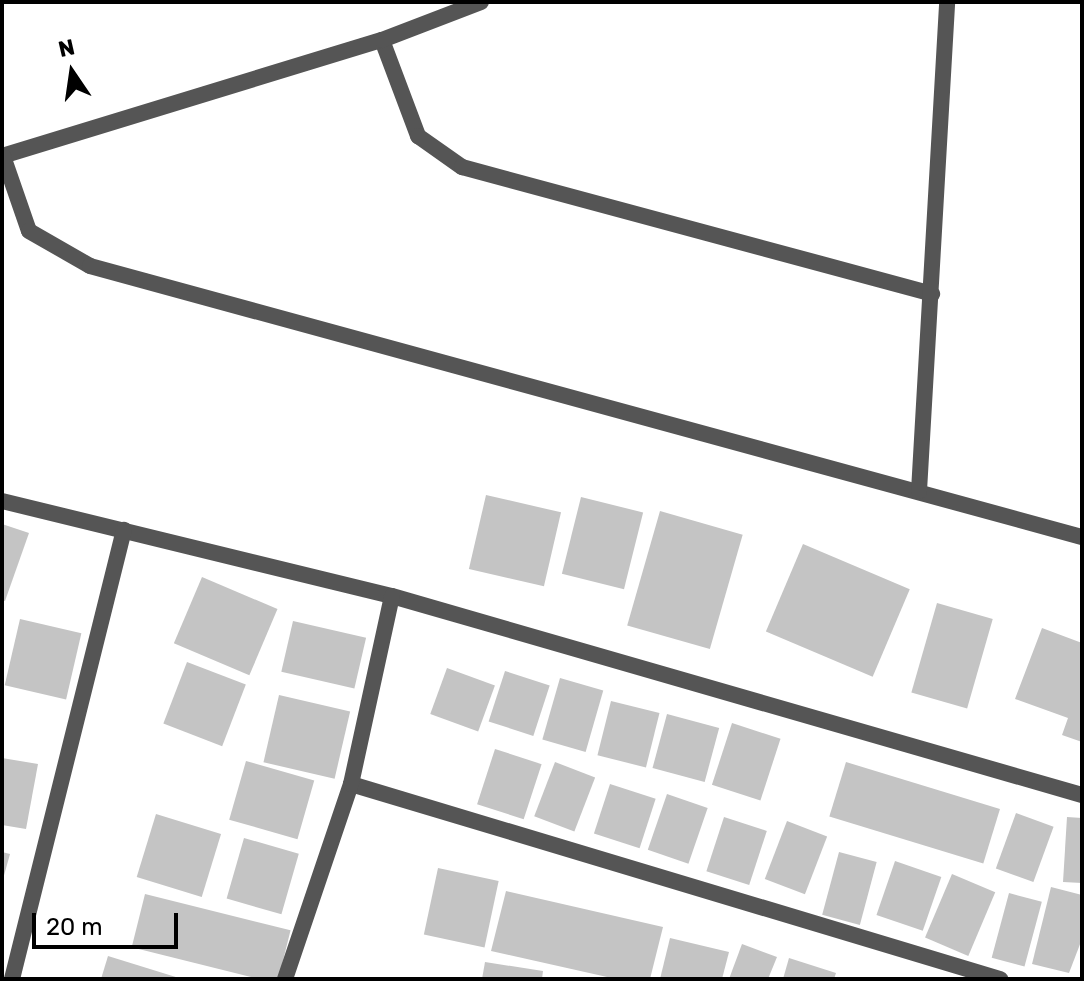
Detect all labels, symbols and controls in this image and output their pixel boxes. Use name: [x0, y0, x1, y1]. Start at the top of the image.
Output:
north arrow: [32, 32, 112, 112]
text: N: [56, 33, 77, 63]
scale bar: [36, 897, 182, 947]
text: 20 m: [46, 913, 103, 941]

